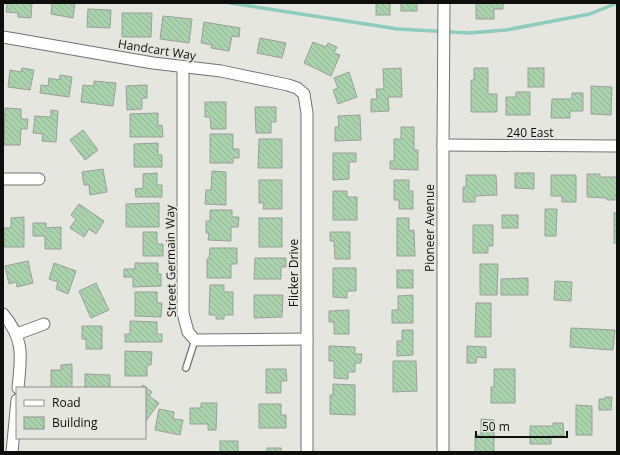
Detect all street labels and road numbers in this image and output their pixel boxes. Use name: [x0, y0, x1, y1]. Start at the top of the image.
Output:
street label: Handcart Way: [117, 35, 198, 64]
street label: 240 East: [506, 124, 554, 141]
street label: Pioneer Avenue: [421, 184, 438, 272]
street label: Street Germain Way: [161, 204, 180, 317]
street label: Flicker Drive: [285, 239, 302, 307]

